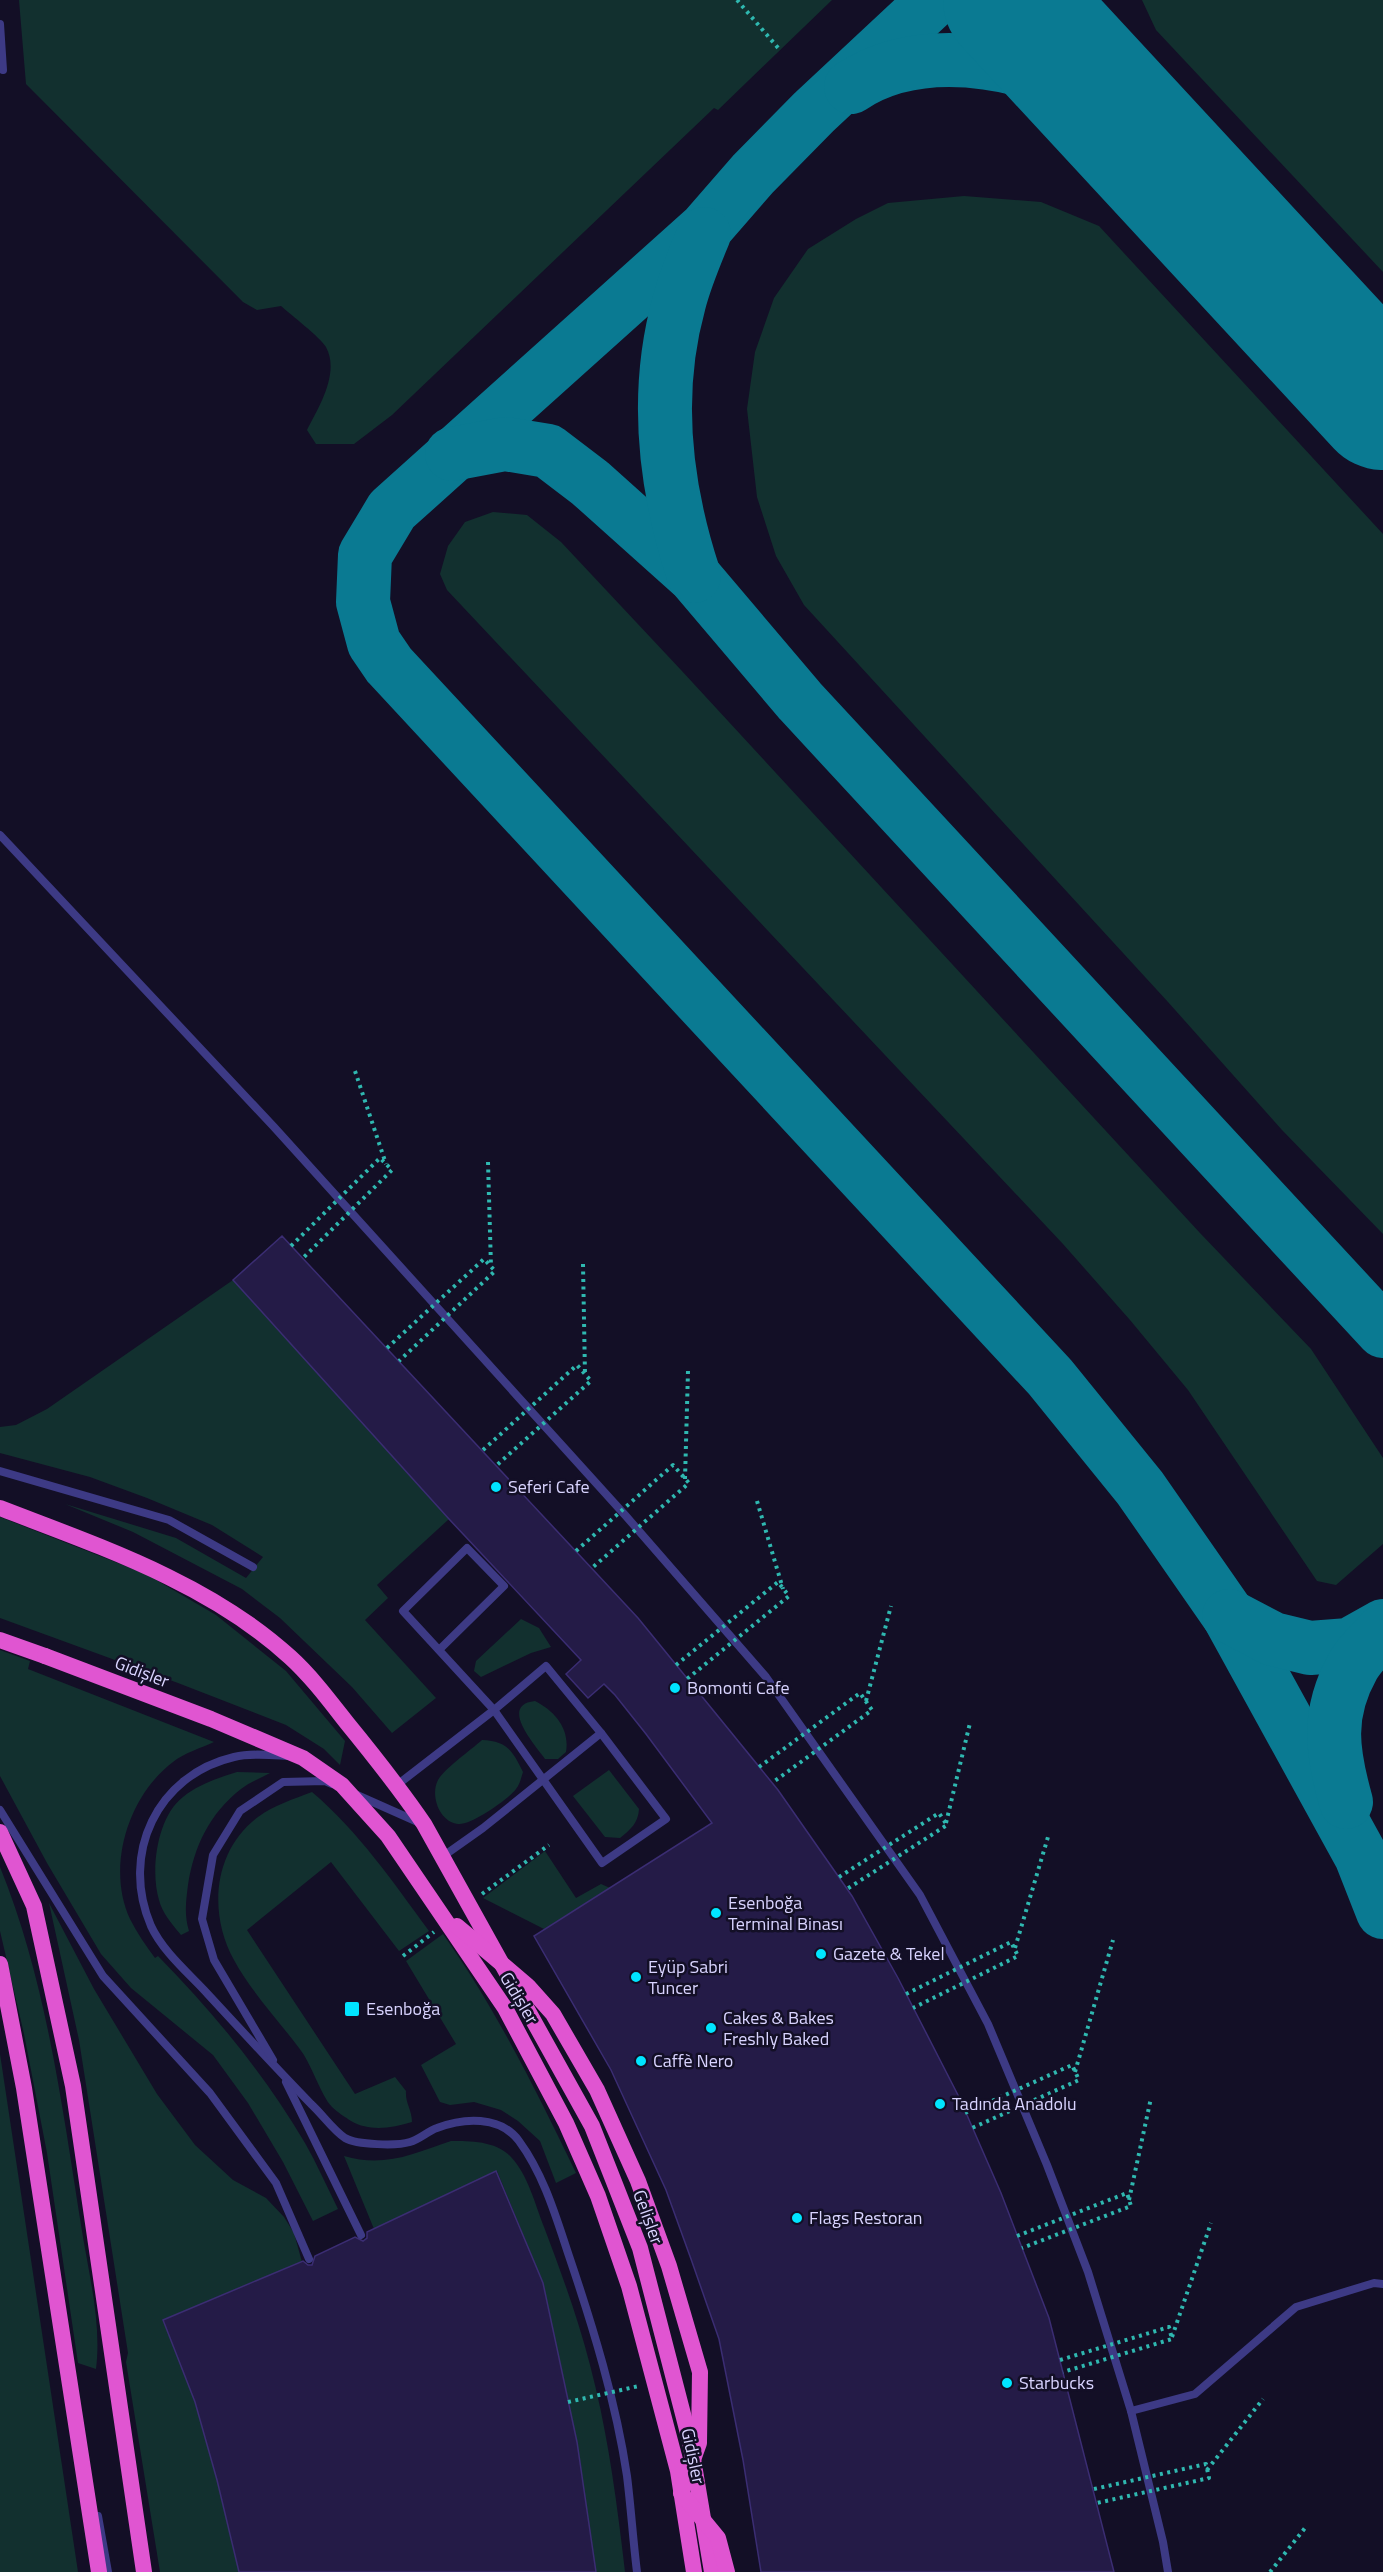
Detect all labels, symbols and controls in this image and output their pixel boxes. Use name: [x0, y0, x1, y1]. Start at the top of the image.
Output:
place label: Seferi Cafe: [508, 1473, 590, 1500]
marker: Seferi Cafe: [489, 1480, 503, 1494]
street label: Gidişler: [111, 1649, 173, 1694]
place label: Bomonti Cafe: [687, 1674, 790, 1701]
marker: Bomonti Cafe: [668, 1681, 682, 1695]
place label: Esenboğa Terminal Binası: [728, 1889, 843, 1937]
marker: Esenboğa Terminal Binası: [709, 1906, 723, 1920]
place label: Gazete & Tekel: [833, 1940, 945, 1967]
marker: Gazete & Tekel: [814, 1947, 828, 1961]
place label: Eyüp Sabri Tuncer: [648, 1953, 728, 2001]
street label: Gidişler: [493, 1967, 546, 2029]
marker: Eyüp Sabri Tuncer: [629, 1970, 643, 1984]
place label: Esenboğa: [366, 1995, 440, 2022]
marker: Esenboğa: [343, 2000, 361, 2018]
place label: Cakes & Bakes Freshly Baked: [723, 2004, 834, 2052]
marker: Cakes & Bakes Freshly Baked: [704, 2021, 718, 2035]
place label: Caffè Nero: [653, 2047, 733, 2074]
marker: Caffè Nero: [634, 2054, 648, 2068]
place label: Tadında Anadolu: [952, 2090, 1077, 2117]
marker: Tadında Anadolu: [933, 2097, 947, 2111]
street label: Gelişler: [626, 2186, 671, 2248]
place label: Flags Restoran: [809, 2204, 922, 2231]
marker: Flags Restoran: [790, 2211, 804, 2225]
place label: Starbucks: [1019, 2369, 1094, 2396]
marker: Starbucks: [1000, 2376, 1014, 2390]
street label: Gidişler: [674, 2426, 713, 2486]

